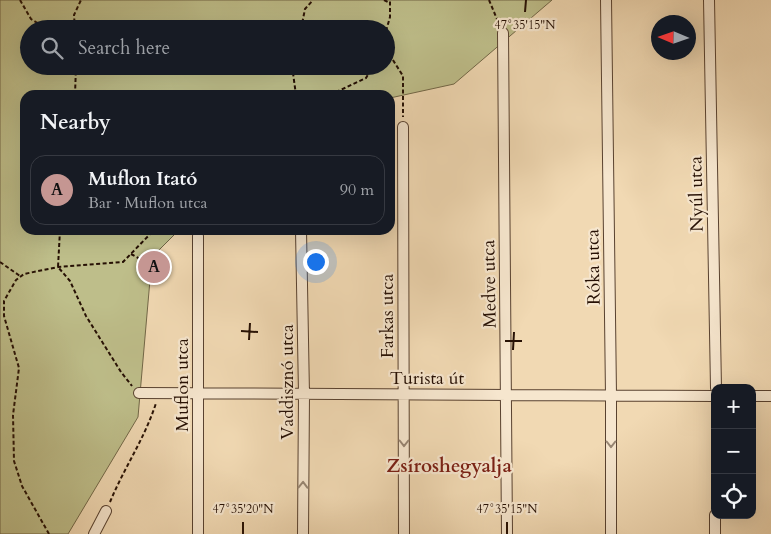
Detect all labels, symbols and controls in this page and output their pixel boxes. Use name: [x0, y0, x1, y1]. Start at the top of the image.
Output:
north arrow: [651, 15, 696, 60]
text: 47°35'15"N: [495, 17, 556, 33]
search box: [20, 20, 395, 75]
icon: search: [38, 34, 66, 62]
text: Search here: [78, 35, 170, 61]
text: Nearby: [40, 108, 111, 137]
street label: Nyúl utca: [683, 156, 710, 232]
text: Muflon Itató: [88, 166, 197, 192]
text: A: [51, 179, 63, 201]
text: 90 m: [340, 179, 374, 201]
text: Bar · Muflon utca: [88, 192, 207, 214]
street label: Róka utca: [580, 229, 607, 305]
street label: Medve utca: [476, 239, 503, 328]
pin: A: [138, 248, 170, 286]
your location: [303, 249, 329, 275]
street label: Farkas utca: [375, 274, 400, 358]
street label: Vaddisznó utca: [275, 324, 300, 440]
street label: Muflon utca: [170, 338, 195, 432]
street label: Turista út: [390, 366, 465, 391]
map controls: [711, 384, 756, 519]
button: +: [711, 384, 756, 429]
button: −: [711, 429, 756, 474]
one-way arrow: [399, 440, 409, 448]
one-way arrow: [606, 440, 616, 448]
district label: Zsíroshegyalja: [386, 453, 512, 479]
button: locate: [711, 474, 756, 519]
one-way arrow: [298, 481, 308, 489]
text: 47°35'20"N: [213, 501, 274, 517]
text: 47°35'15"N: [477, 501, 538, 517]

